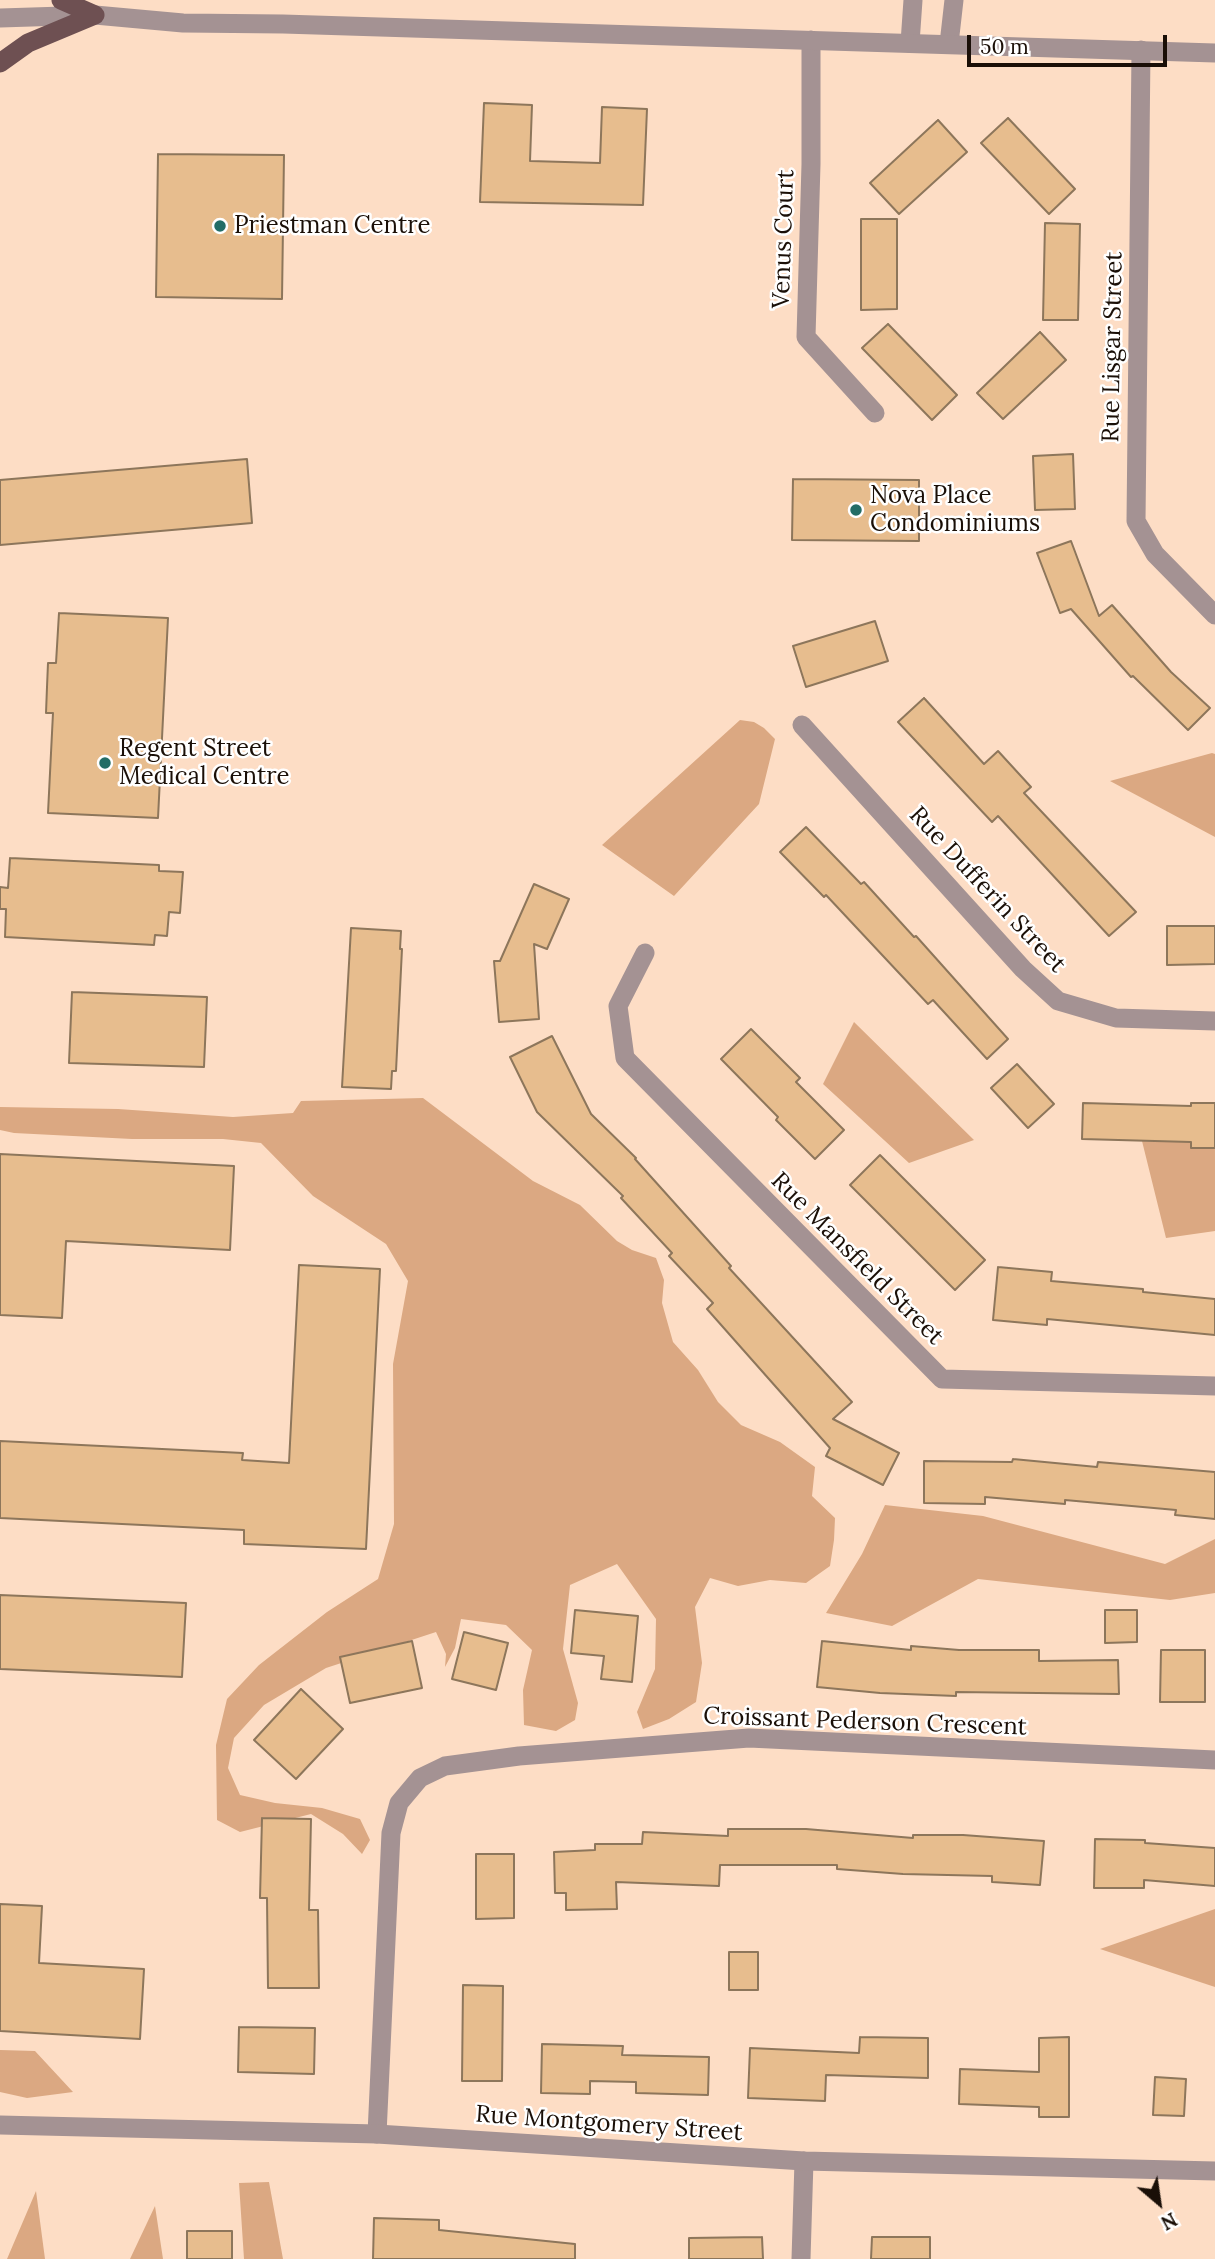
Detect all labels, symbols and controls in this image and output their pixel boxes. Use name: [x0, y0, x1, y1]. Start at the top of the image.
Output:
scale bar: [970, 21, 1170, 65]
text: 50 m: [980, 33, 1029, 60]
street label: Venus Court: [767, 169, 801, 309]
place label: Priestman Centre: [234, 212, 430, 240]
marker: Priestman Centre: [212, 218, 228, 234]
street label: Rue Lisgar Street: [1097, 251, 1129, 443]
place label: Nova Place Condominiums: [870, 482, 1040, 538]
marker: Nova Place Condominiums: [848, 502, 864, 518]
place label: Regent Street Medical Centre: [119, 735, 289, 791]
marker: Regent Street Medical Centre: [97, 755, 113, 771]
street label: Rue Dufferin Street: [903, 801, 1071, 979]
street label: Rue Mansfield Street: [765, 1167, 949, 1351]
street label: Croissant Pederson Crescent: [703, 1702, 1027, 1742]
street label: Rue Montgomery Street: [474, 2100, 744, 2148]
north arrow: [1124, 2168, 1194, 2238]
text: N: [1157, 2207, 1181, 2235]

